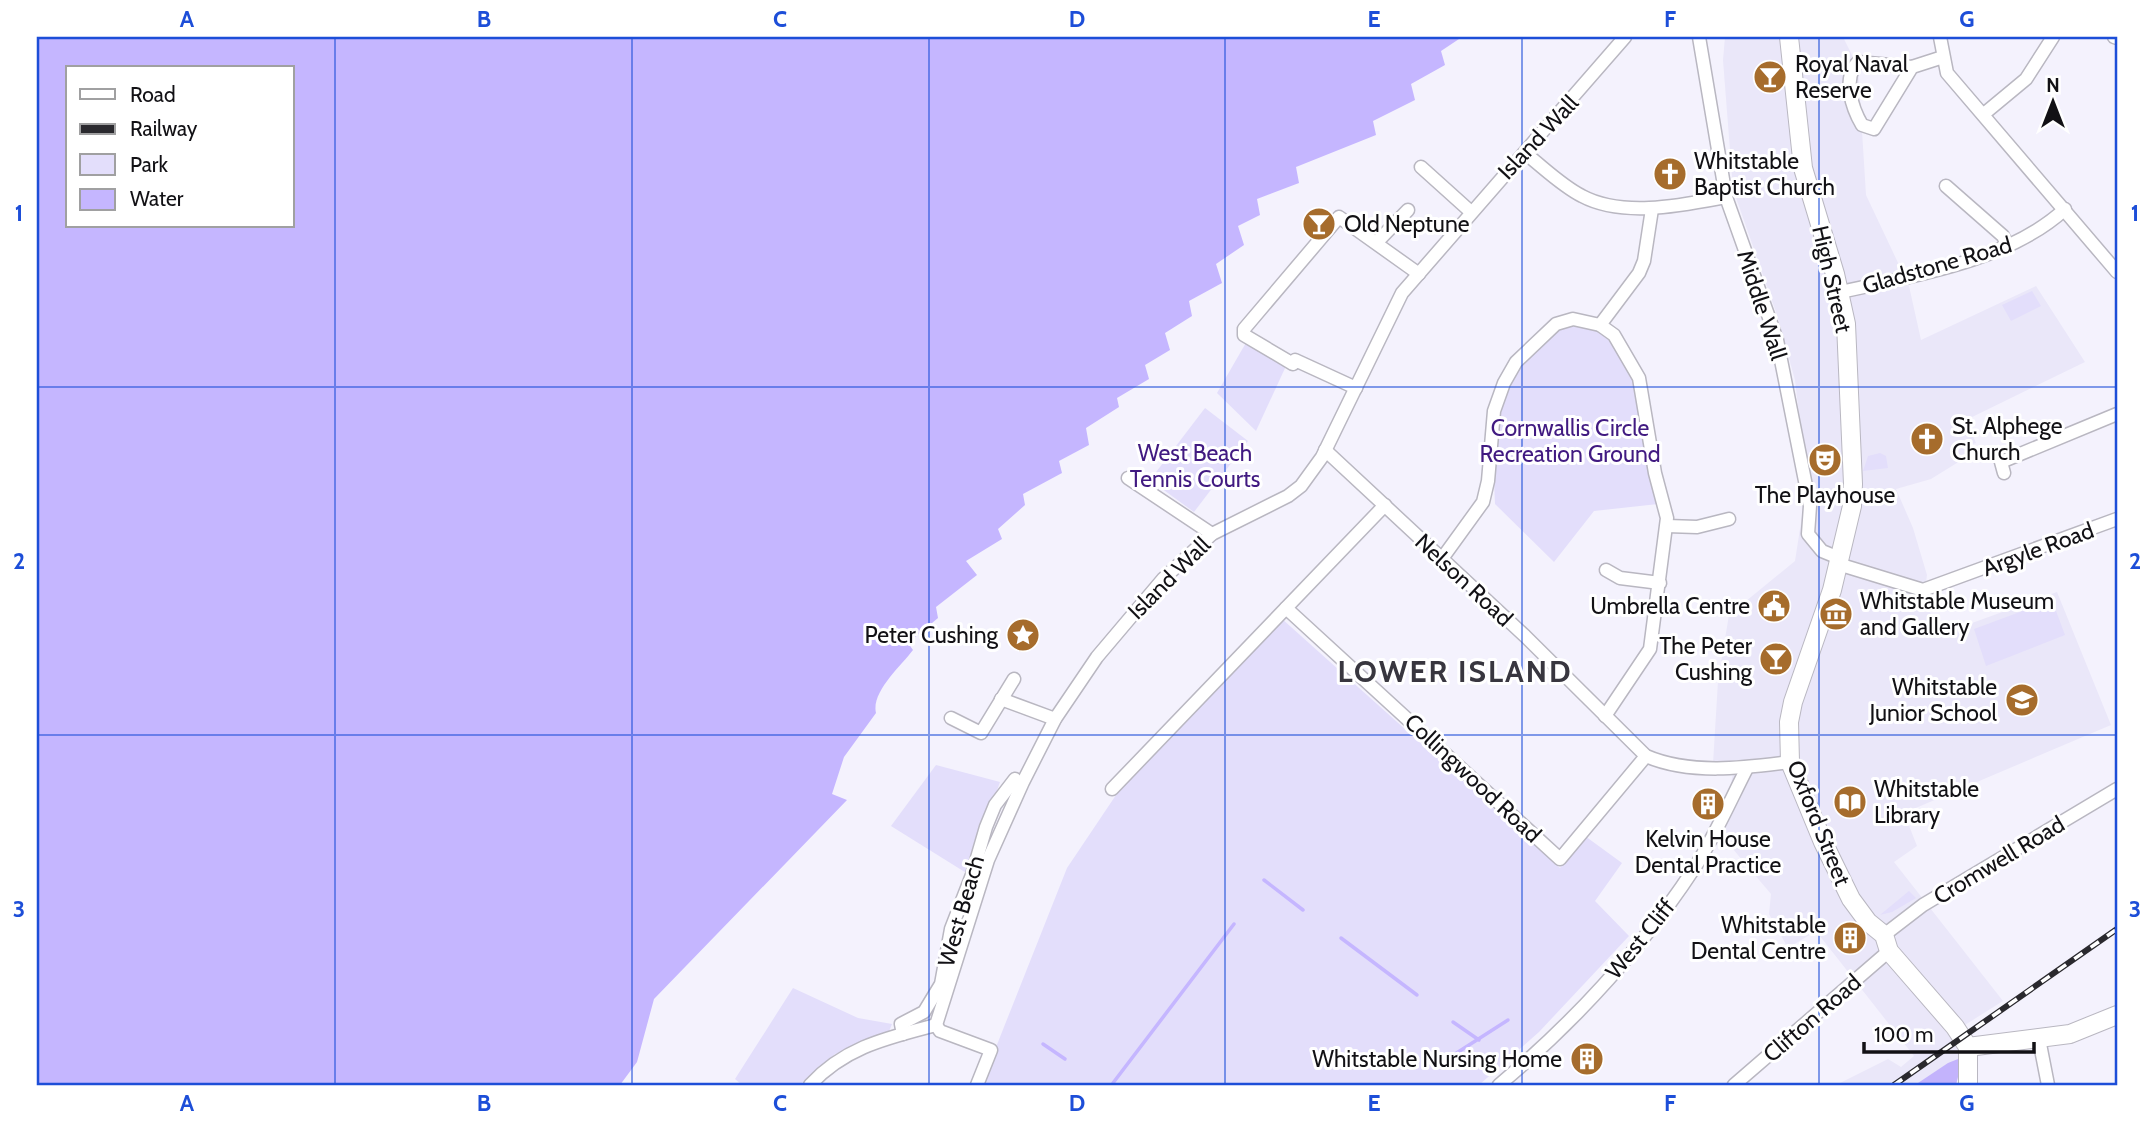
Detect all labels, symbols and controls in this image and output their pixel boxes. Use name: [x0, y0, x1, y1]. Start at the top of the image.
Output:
text: A: [180, 5, 195, 33]
text: B: [477, 5, 491, 33]
text: C: [773, 5, 787, 33]
text: D: [1069, 5, 1085, 33]
text: E: [1367, 5, 1381, 33]
text: F: [1664, 5, 1676, 33]
text: G: [1959, 5, 1975, 33]
place label: Royal Naval Reserve: [1795, 50, 1909, 104]
bar icon: Royal Naval Reserve: [1751, 58, 1789, 96]
legend: [66, 66, 294, 228]
north arrow: [2018, 66, 2088, 136]
text: N: [2046, 74, 2060, 97]
text: Road: [130, 82, 176, 107]
street label: Island Wall: [1492, 89, 1584, 185]
text: Railway: [130, 116, 198, 141]
place label: Whitstable Baptist Church: [1694, 147, 1835, 201]
text: Park: [130, 152, 168, 177]
church icon: Whitstable Baptist Church: [1651, 155, 1689, 193]
text: Water: [130, 186, 184, 211]
text: 1: [15, 199, 23, 227]
text: 1: [2131, 199, 2139, 227]
bar icon: Old Neptune: [1300, 205, 1338, 243]
place label: Old Neptune: [1344, 210, 1470, 238]
street label: High Street: [1806, 223, 1858, 336]
street label: Gladstone Road: [1859, 230, 2015, 300]
street label: Middle Wall: [1731, 247, 1793, 364]
place label: St. Alphege Church: [1952, 412, 2063, 466]
park label: Cornwallis Circle Recreation Ground: [1479, 414, 1661, 468]
church icon: St. Alphege Church: [1908, 420, 1946, 458]
park label: West Beach Tennis Courts: [1130, 439, 1260, 493]
theatre icon: The Playhouse: [1806, 441, 1844, 479]
place label: The Playhouse: [1755, 481, 1896, 509]
street label: Argyle Road: [1978, 516, 2098, 582]
street label: Nelson Road: [1409, 528, 1519, 632]
street label: Island Wall: [1122, 531, 1216, 625]
text: 2: [13, 547, 25, 575]
text: 2: [2129, 547, 2141, 575]
public building icon: Umbrella Centre: [1755, 587, 1793, 625]
place label: Whitstable Museum and Gallery: [1860, 587, 2054, 641]
place label: Umbrella Centre: [1590, 592, 1750, 620]
museum icon: Whitstable Museum and Gallery: [1817, 595, 1855, 633]
place icon: Peter Cushing: [1004, 616, 1042, 654]
place label: Peter Cushing: [864, 621, 999, 649]
place label: The Peter Cushing: [1659, 632, 1753, 686]
bar icon: The Peter Cushing: [1757, 640, 1795, 678]
district label: LOWER ISLAND: [1337, 653, 1573, 690]
place label: Whitstable Junior School: [1868, 673, 1998, 727]
school or university icon: Whitstable Junior School: [2003, 681, 2041, 719]
street label: Collingwood Road: [1399, 708, 1547, 848]
street label: Oxford Street: [1781, 756, 1857, 890]
place label: Whitstable Library: [1874, 775, 1979, 829]
library icon: Whitstable Library: [1831, 783, 1869, 821]
building icon: Kelvin House Dental Practice: [1689, 785, 1727, 823]
street label: Cromwell Road: [1928, 810, 2070, 910]
place label: Kelvin House Dental Practice: [1635, 825, 1782, 879]
street label: West Beach: [932, 852, 990, 970]
street label: West Cliff: [1599, 893, 1681, 985]
text: 3: [13, 895, 25, 923]
text: 3: [2129, 895, 2141, 923]
place label: Whitstable Dental Centre: [1691, 911, 1826, 965]
building icon: Whitstable Dental Centre: [1831, 919, 1869, 957]
street label: Clifton Road: [1757, 968, 1867, 1068]
scale bar: [1864, 1010, 2033, 1054]
text: 100 m: [1874, 1022, 1933, 1047]
building icon: Whitstable Nursing Home: [1568, 1040, 1606, 1078]
place label: Whitstable Nursing Home: [1312, 1045, 1562, 1073]
text: A: [180, 1089, 195, 1117]
text: B: [477, 1089, 491, 1117]
text: C: [773, 1089, 787, 1117]
text: D: [1069, 1089, 1085, 1117]
text: E: [1367, 1089, 1381, 1117]
text: F: [1664, 1089, 1676, 1117]
text: G: [1959, 1089, 1975, 1117]

